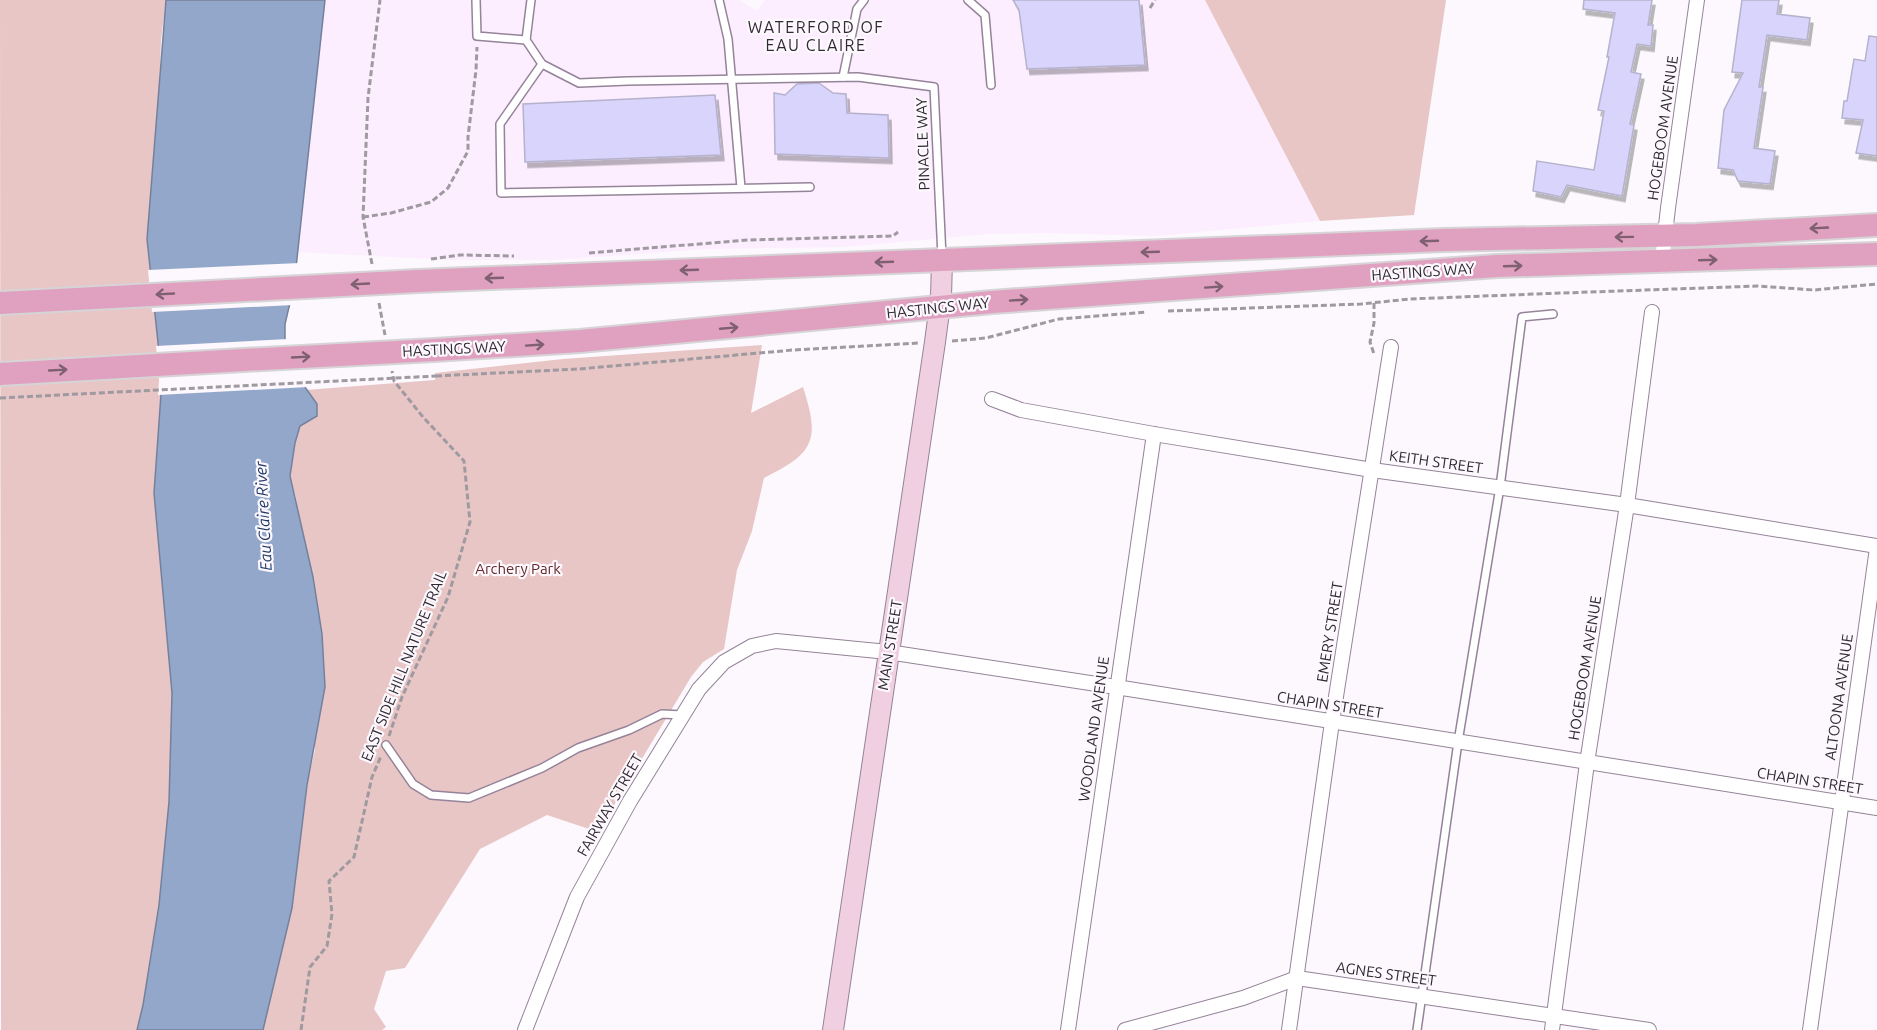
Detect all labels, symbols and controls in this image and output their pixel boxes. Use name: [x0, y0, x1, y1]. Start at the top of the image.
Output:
district label: WATERFORD OF EAU CLAIRE: [748, 18, 884, 54]
street label: HOGEBOOM AVENUE: [1644, 54, 1681, 201]
street label: PINACLE WAY: [912, 97, 933, 191]
one-way arrow: [1809, 223, 1829, 234]
one-way arrow: [1614, 231, 1634, 242]
one-way arrow: [1419, 235, 1439, 247]
one-way arrow: [1141, 246, 1161, 257]
one-way arrow: [1697, 254, 1717, 265]
one-way arrow: [874, 256, 894, 267]
street label: HASTINGS WAY: [1371, 259, 1475, 284]
one-way arrow: [1503, 260, 1523, 272]
one-way arrow: [680, 264, 700, 275]
one-way arrow: [485, 272, 505, 283]
one-way arrow: [350, 279, 370, 290]
one-way arrow: [1203, 281, 1223, 292]
one-way arrow: [156, 289, 175, 300]
street label: HASTINGS WAY: [886, 294, 991, 321]
one-way arrow: [1009, 295, 1029, 306]
one-way arrow: [718, 322, 738, 333]
street label: HASTINGS WAY: [402, 337, 506, 360]
one-way arrow: [524, 339, 544, 350]
one-way arrow: [291, 352, 311, 363]
one-way arrow: [48, 365, 68, 376]
street label: KEITH STREET: [1388, 447, 1485, 477]
water label: Eau Claire River: [251, 460, 275, 571]
park label: Archery Park: [475, 560, 561, 577]
street label: EAST SIDE HILL NATURE TRAIL: [357, 568, 450, 764]
street label: EMERY STREET: [1313, 580, 1346, 684]
street label: HOGEBOOM AVENUE: [1565, 594, 1604, 741]
street label: MAIN STREET: [874, 598, 905, 691]
street label: ALTOONA AVENUE: [1821, 633, 1856, 761]
street label: WOODLAND AVENUE: [1075, 655, 1112, 803]
street label: CHAPIN STREET: [1276, 688, 1385, 721]
street label: FAIRWAY STREET: [573, 750, 646, 859]
street label: CHAPIN STREET: [1756, 764, 1865, 797]
street label: AGNES STREET: [1335, 958, 1438, 989]

